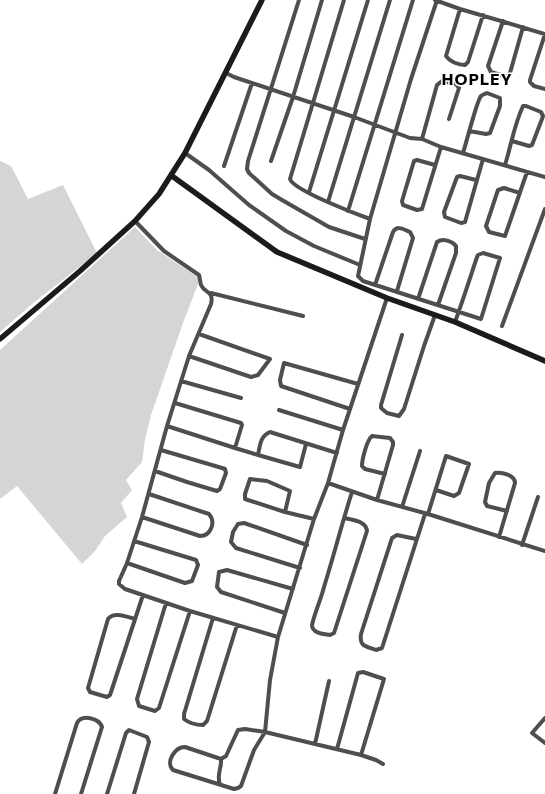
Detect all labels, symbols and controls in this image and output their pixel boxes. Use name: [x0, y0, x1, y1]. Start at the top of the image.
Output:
district label: HOPLEY: [441, 69, 513, 88]

